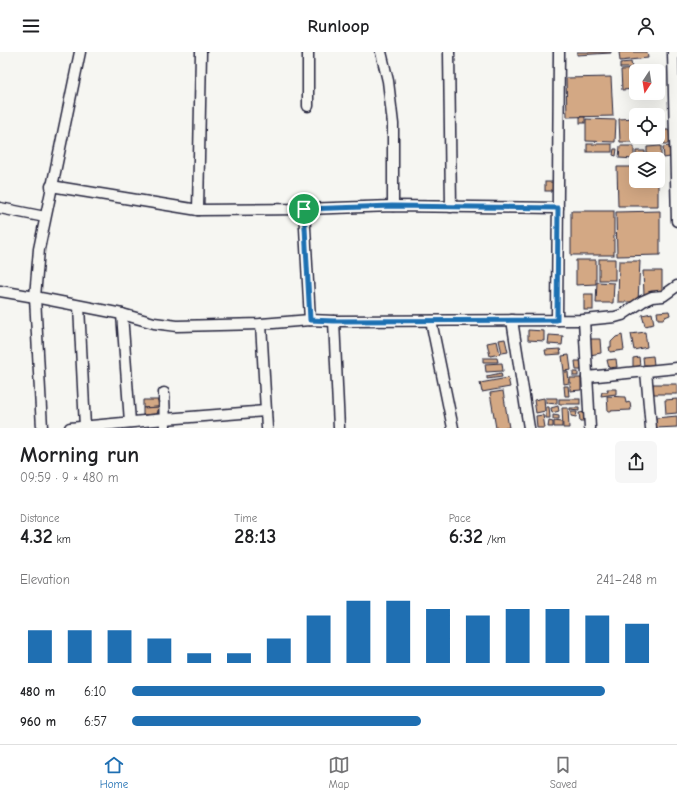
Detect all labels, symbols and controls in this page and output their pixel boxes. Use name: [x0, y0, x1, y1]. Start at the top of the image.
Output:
icon: menu: [20, 15, 42, 37]
icon: person: [635, 15, 657, 37]
text: Runloop: [308, 16, 369, 37]
north arrow: [629, 64, 665, 100]
map controls: [629, 64, 665, 188]
button: locate: [629, 108, 665, 144]
button: layers: [629, 152, 665, 188]
pin: [287, 192, 321, 226]
icon: arrive: [293, 198, 315, 220]
button: share: [615, 441, 657, 483]
text: Morning run: [20, 442, 139, 468]
text: 09:59 · 9 × 480 m: [20, 470, 119, 485]
text: Distance: [20, 512, 59, 525]
text: Time: [234, 512, 257, 525]
text: Pace: [449, 512, 471, 525]
text: 4.32: [20, 525, 53, 548]
text: 28:13: [234, 525, 276, 548]
text: 6:32: [449, 525, 483, 548]
text: km: [53, 533, 71, 546]
text: /km: [483, 533, 506, 546]
text: Elevation: [20, 572, 70, 587]
text: 241–248 m: [596, 572, 657, 587]
text: 480 m: [20, 684, 55, 699]
text: 6:10: [84, 684, 106, 699]
text: 960 m: [20, 714, 56, 729]
text: 6:57: [84, 714, 107, 729]
tab: Home: [100, 754, 128, 791]
tab: Map: [328, 754, 350, 791]
tab: Saved: [550, 754, 577, 791]

